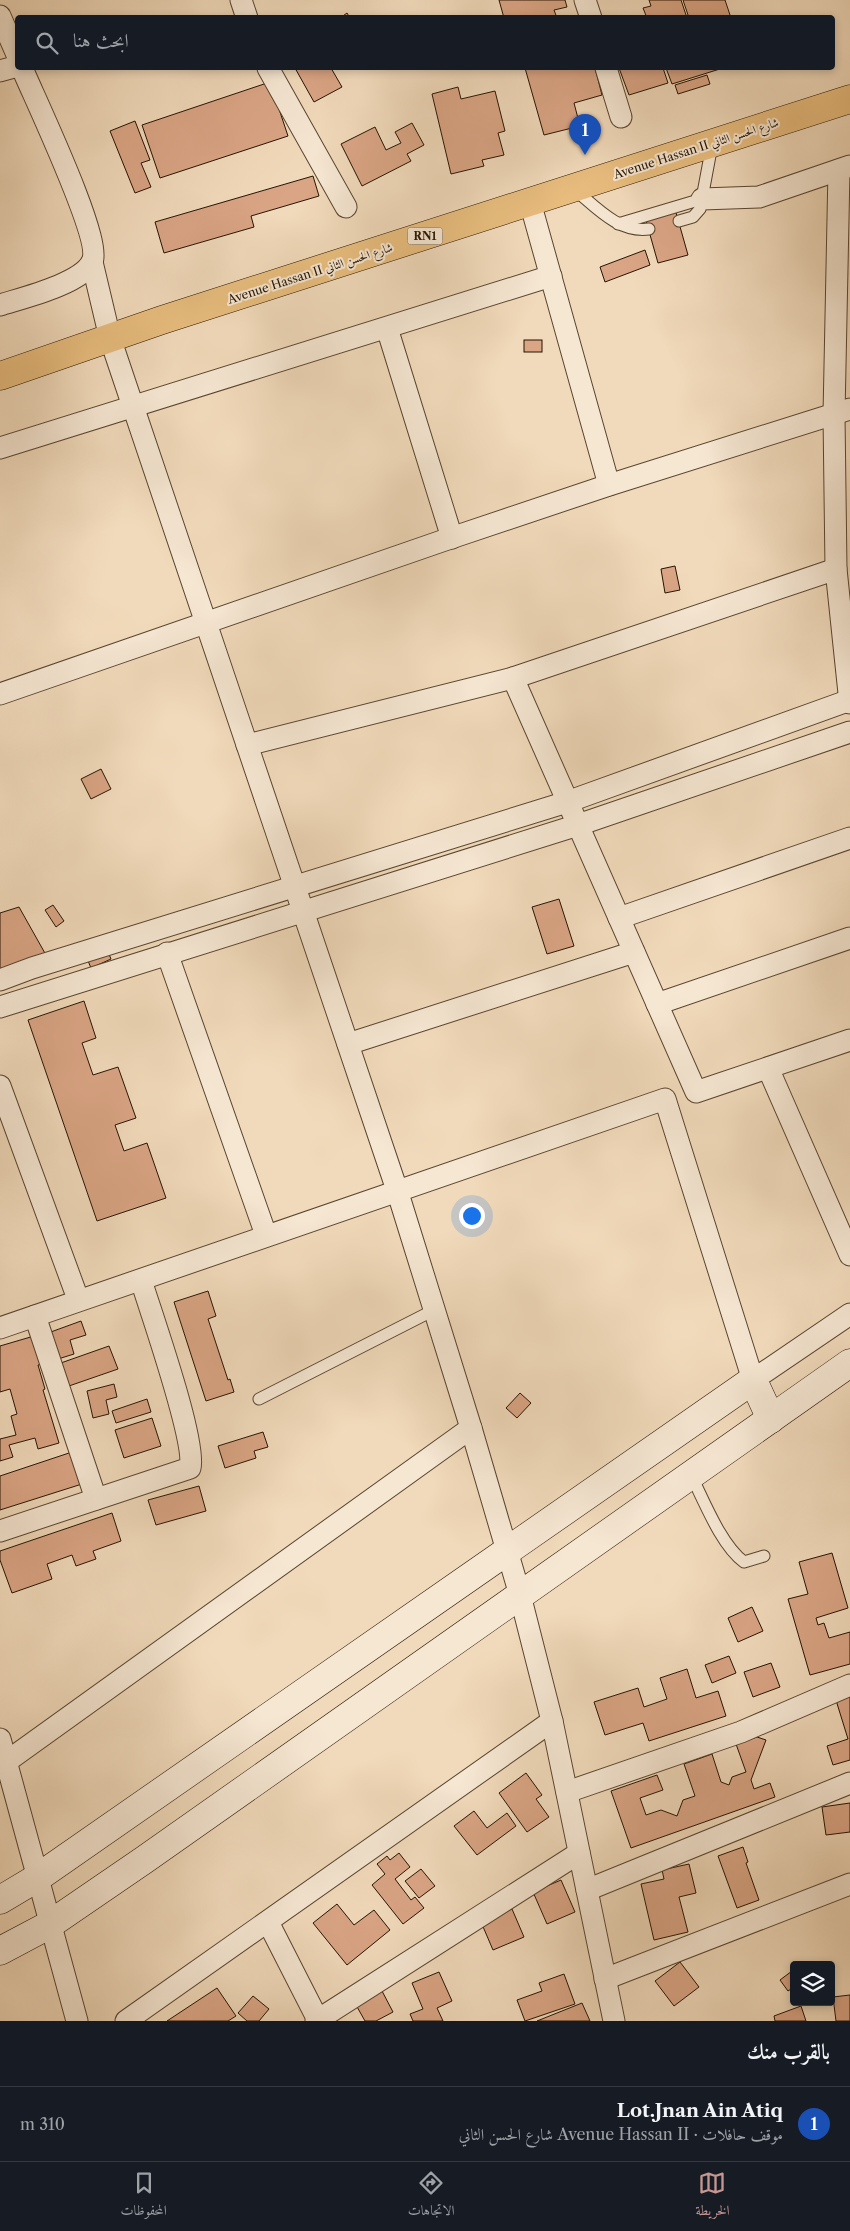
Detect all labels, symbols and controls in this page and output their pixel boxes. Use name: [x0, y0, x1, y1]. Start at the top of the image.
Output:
search box: [15, 15, 835, 70]
icon: search: [33, 29, 61, 57]
text: ابحث هنا: [73, 29, 129, 52]
pin: 1: [569, 114, 601, 155]
street label: Avenue Hassan II شارع الحسن الثاني: [611, 114, 782, 186]
road number: RN1: [408, 228, 442, 245]
street label: Avenue Hassan II شارع الحسن الثاني: [225, 239, 396, 311]
your location: [459, 1203, 485, 1229]
map controls: [790, 1961, 835, 2006]
button: layers: [790, 1961, 835, 2006]
text: بالقرب منك: [747, 2039, 830, 2064]
text: Lot.Jnan Ain Atiq: [617, 2099, 783, 2122]
text: 310 m: [20, 2114, 65, 2134]
text: 1: [810, 2114, 818, 2134]
text: موقف حافلات · Avenue Hassan II شارع الحسن الثاني: [459, 2124, 783, 2144]
tab: المحفوظات: [121, 2169, 167, 2224]
tab: الاتجاهات: [408, 2169, 454, 2224]
tab: الخريطة: [695, 2169, 730, 2224]

